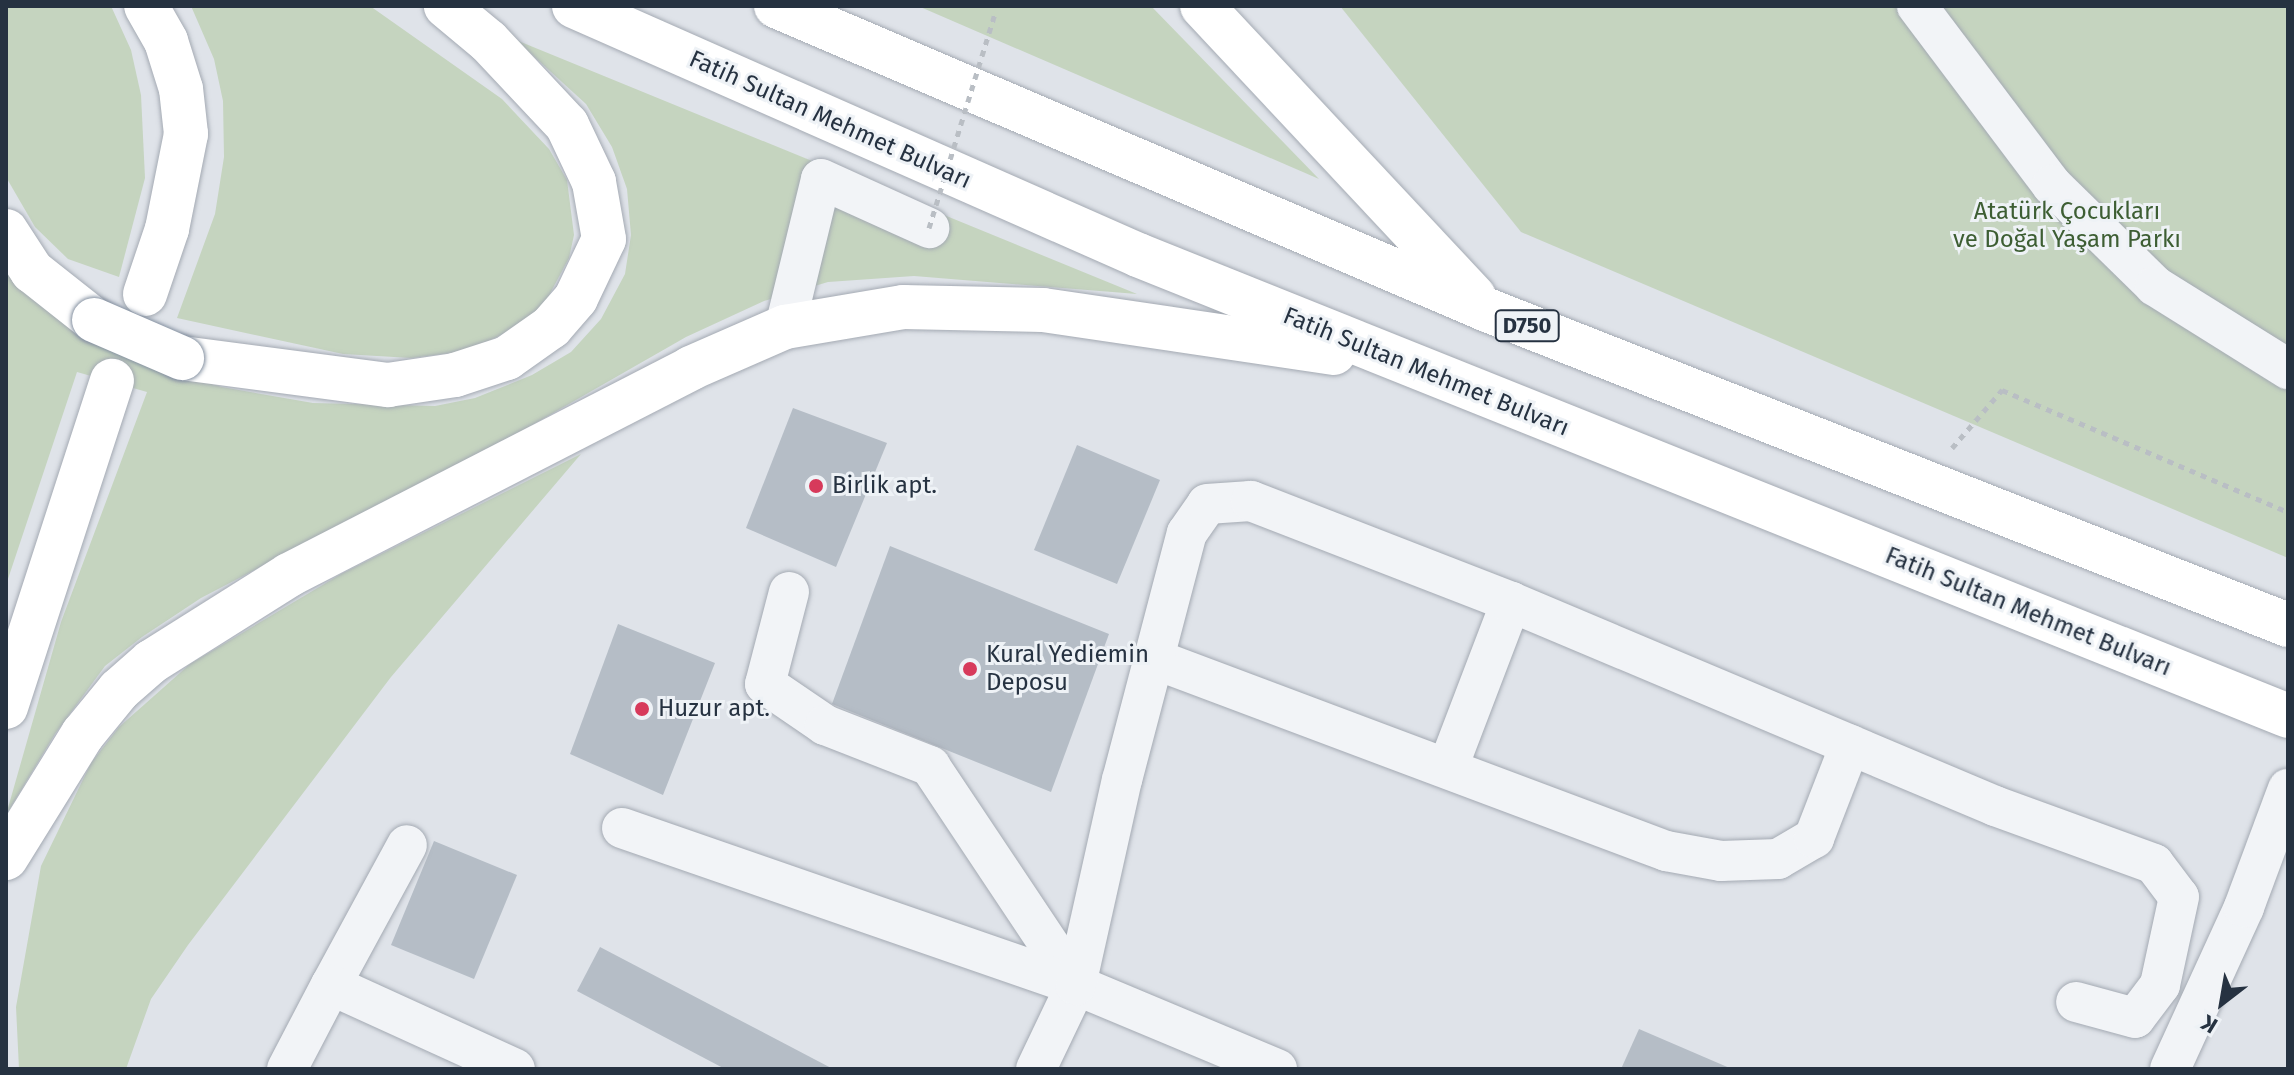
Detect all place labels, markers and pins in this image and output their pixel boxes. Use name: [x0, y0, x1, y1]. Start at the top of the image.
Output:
place label: Birlik apt.: [832, 472, 937, 500]
marker: Birlik apt.: [807, 477, 825, 495]
place label: Kural Yediemin Deposu: [986, 641, 1149, 697]
marker: Kural Yediemin Deposu: [961, 660, 979, 678]
place label: Huzur apt.: [658, 695, 770, 723]
marker: Huzur apt.: [633, 700, 651, 718]

